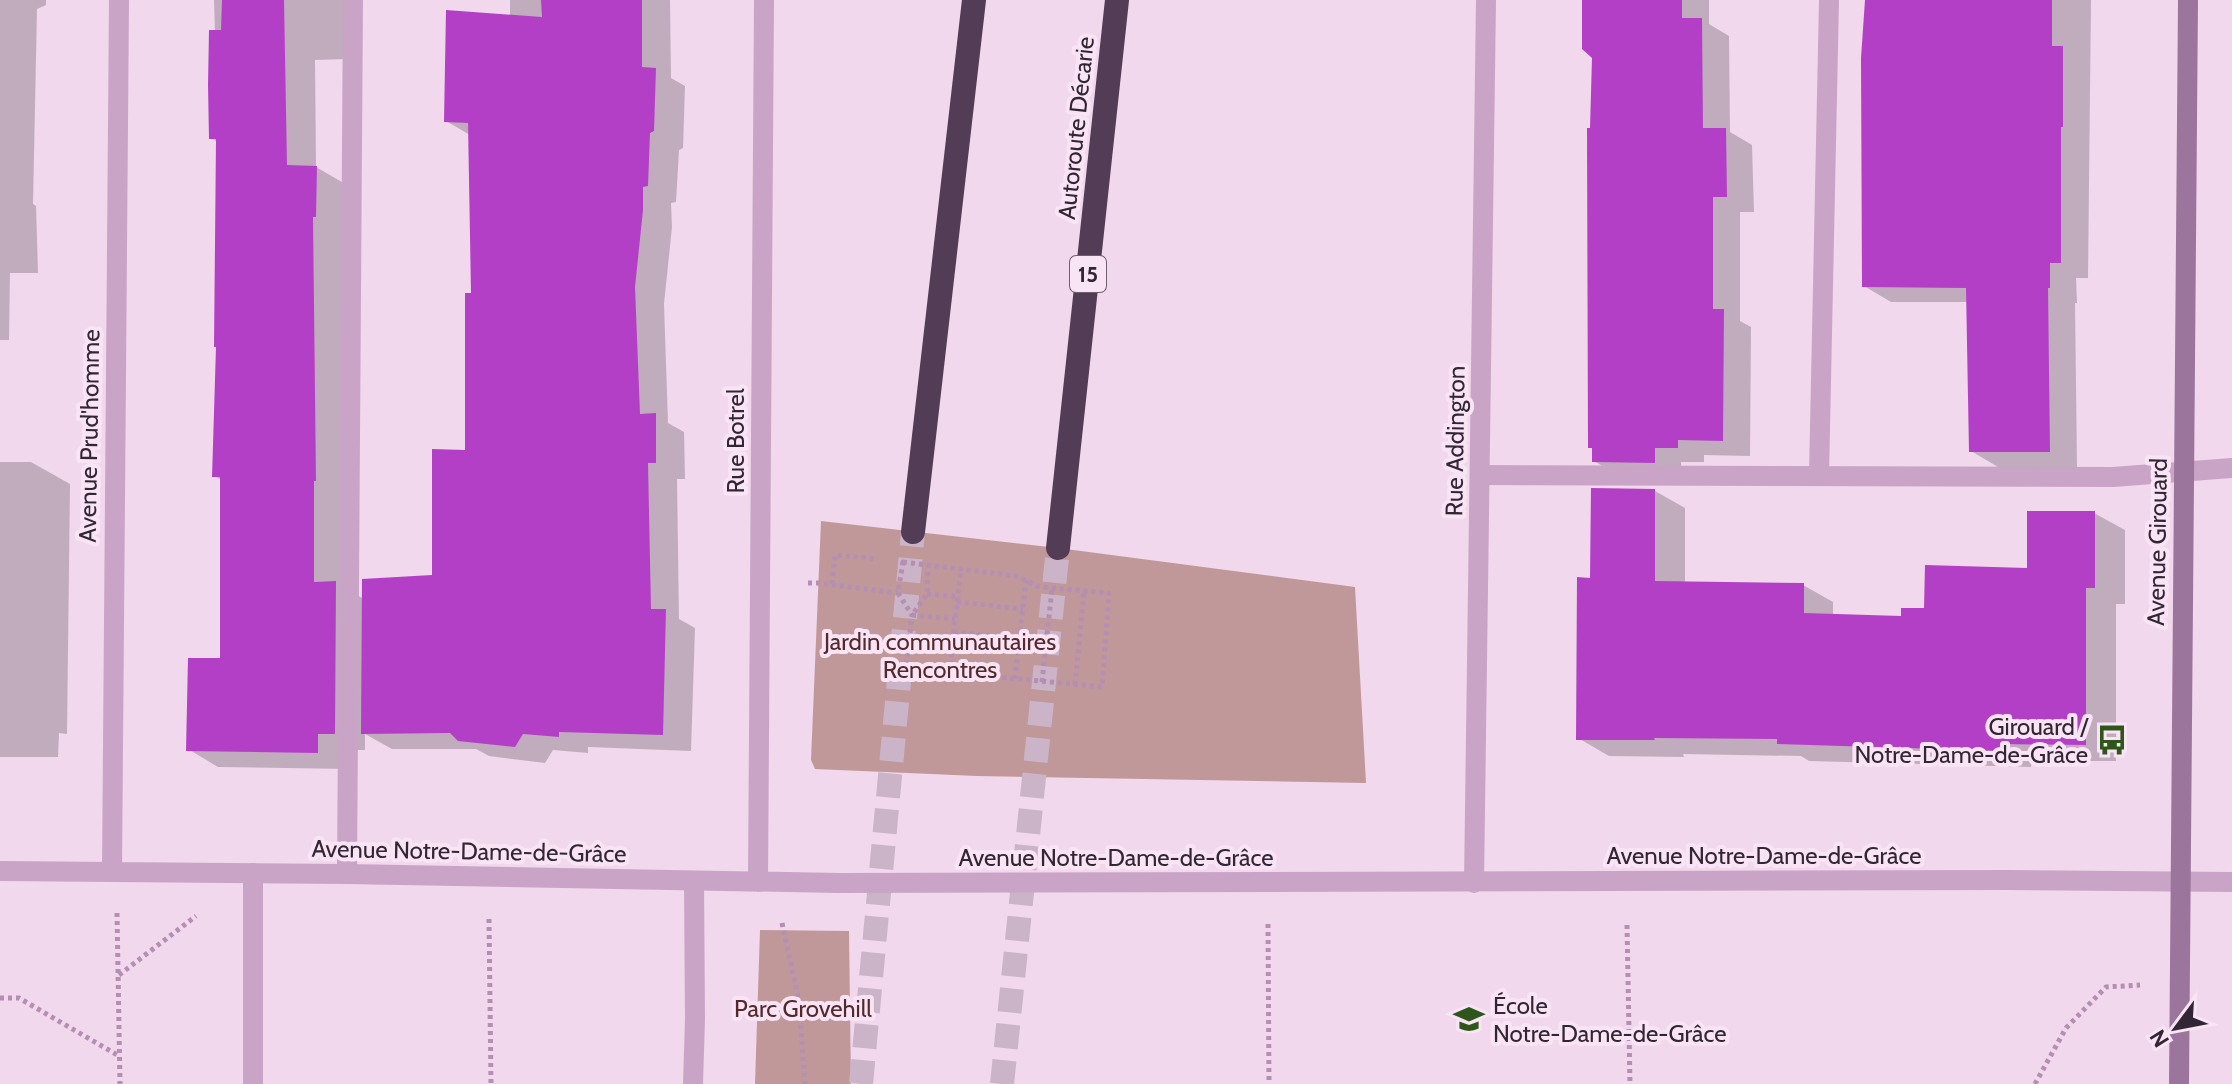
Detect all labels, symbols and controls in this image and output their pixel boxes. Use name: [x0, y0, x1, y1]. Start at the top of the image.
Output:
street label: Autoroute Décarie: [1052, 35, 1100, 221]
road number: 15: [1070, 256, 1106, 292]
street label: Avenue Prud'homme: [73, 329, 105, 543]
street label: Rue Addington: [1439, 365, 1471, 517]
street label: Rue Botrel: [721, 388, 750, 494]
street label: Avenue Girouard: [2141, 458, 2173, 626]
park label: Jardin communautaires Rencontres: [823, 627, 1056, 684]
place label: Girouard / Notre-Dame-de-Grâce: [1855, 712, 2089, 769]
bus stop icon: Girouard / Notre-Dame-de-Grâce: [2095, 723, 2129, 757]
street label: Avenue Notre-Dame-de-Grâce: [311, 834, 627, 868]
street label: Avenue Notre-Dame-de-Grâce: [1607, 841, 1921, 870]
street label: Avenue Notre-Dame-de-Grâce: [959, 843, 1273, 872]
north arrow: [2136, 988, 2216, 1068]
place label: École Notre-Dame-de-Grâce: [1493, 991, 1726, 1048]
park label: Parc Grovehill: [734, 994, 872, 1023]
school or university icon: École Notre-Dame-de-Grâce: [1452, 1002, 1486, 1036]
text: N: [2144, 1025, 2175, 1052]

